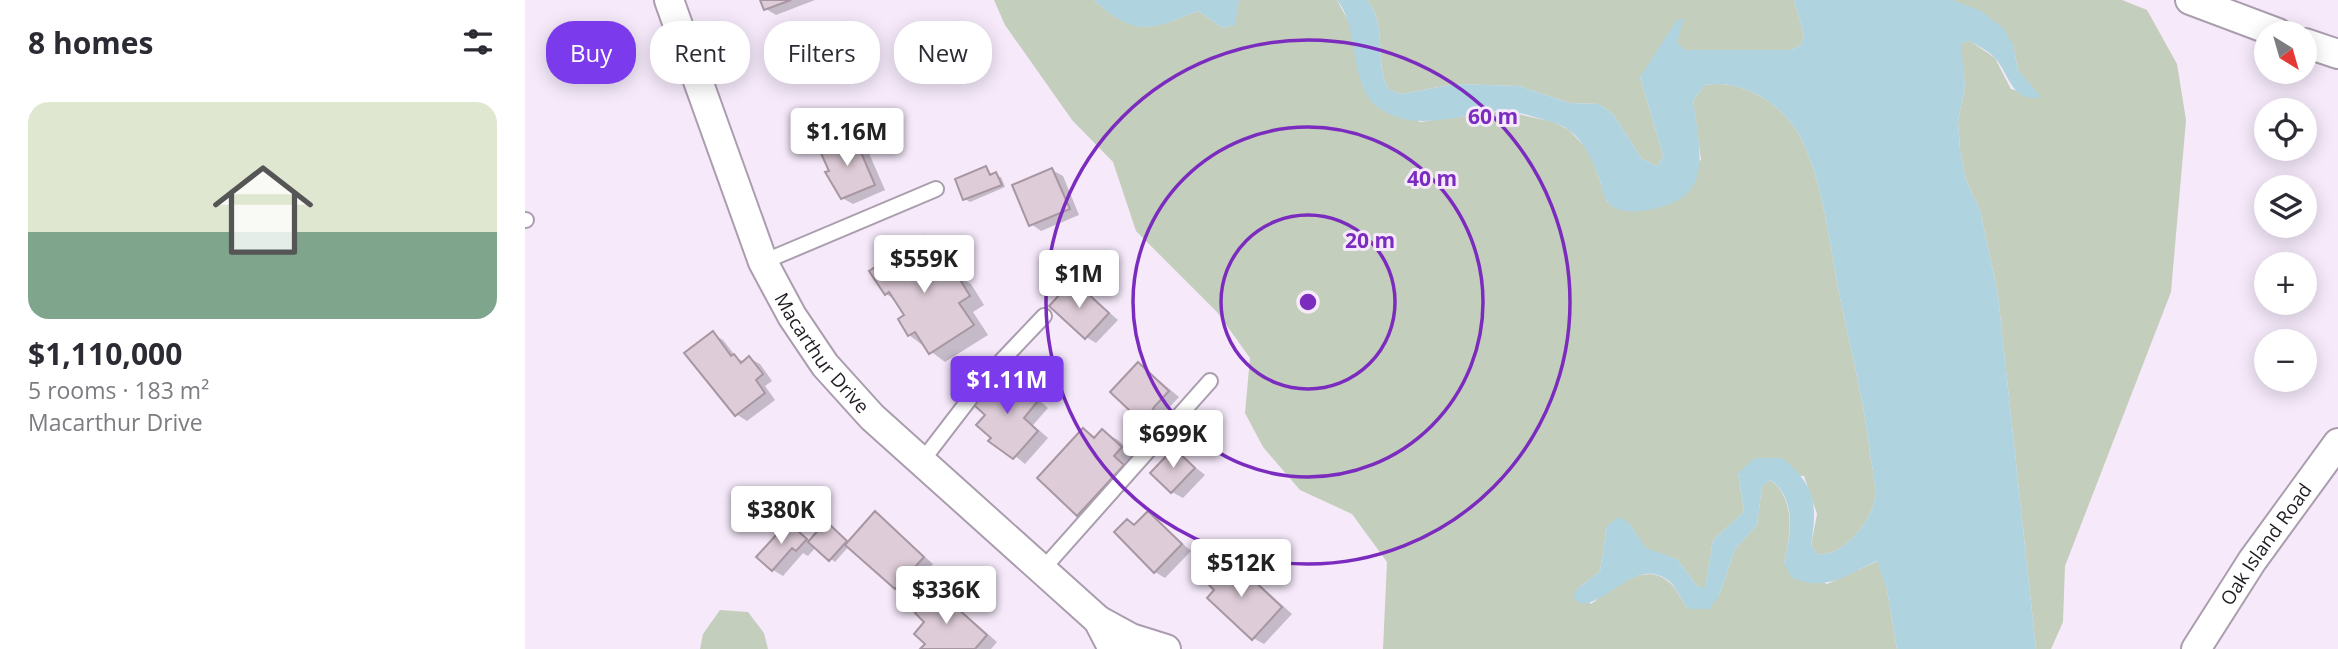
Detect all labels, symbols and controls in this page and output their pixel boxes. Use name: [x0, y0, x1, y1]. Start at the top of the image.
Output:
chip: Buy: [546, 21, 636, 84]
chip: Rent: [650, 21, 750, 84]
chip: Filters: [764, 21, 880, 84]
chip: New: [894, 21, 992, 84]
north arrow: [2254, 21, 2317, 84]
map controls: [2254, 21, 2317, 392]
text: 8 homes: [28, 22, 153, 63]
icon: filters: [459, 23, 497, 61]
button: locate: [2254, 98, 2317, 161]
text: 60 m: [1468, 102, 1518, 130]
pin: $1.16M: [790, 108, 904, 168]
text: $1.16M: [807, 115, 887, 147]
icon: home: [200, 147, 326, 273]
text: 40 m: [1407, 164, 1457, 192]
button: layers: [2254, 175, 2317, 238]
text: 20 m: [1345, 226, 1395, 254]
pin: $559K: [875, 236, 973, 295]
text: $559K: [890, 242, 958, 274]
pin: $1M: [1045, 250, 1113, 310]
button: +: [2254, 252, 2317, 315]
text: $1M: [1055, 257, 1103, 289]
street label: Macarthur Drive: [769, 288, 875, 419]
centre of rings: [1296, 290, 1320, 314]
button: −: [2254, 329, 2317, 392]
text: $1,110,000: [28, 333, 182, 374]
pin: $1.11M: [950, 356, 1064, 416]
text: $1.11M: [967, 363, 1047, 395]
text: 5 rooms · 183 m²: [28, 374, 209, 406]
text: Macarthur Drive: [28, 406, 203, 438]
pin: $699K: [1124, 410, 1222, 470]
text: $699K: [1139, 417, 1207, 449]
street label: Oak Island Road: [2214, 478, 2318, 610]
pin: $380K: [732, 486, 830, 546]
text: $380K: [747, 493, 815, 525]
pin: $512K: [1192, 540, 1290, 599]
text: $512K: [1207, 546, 1275, 578]
pin: $336K: [897, 566, 995, 626]
text: $336K: [912, 573, 980, 605]

